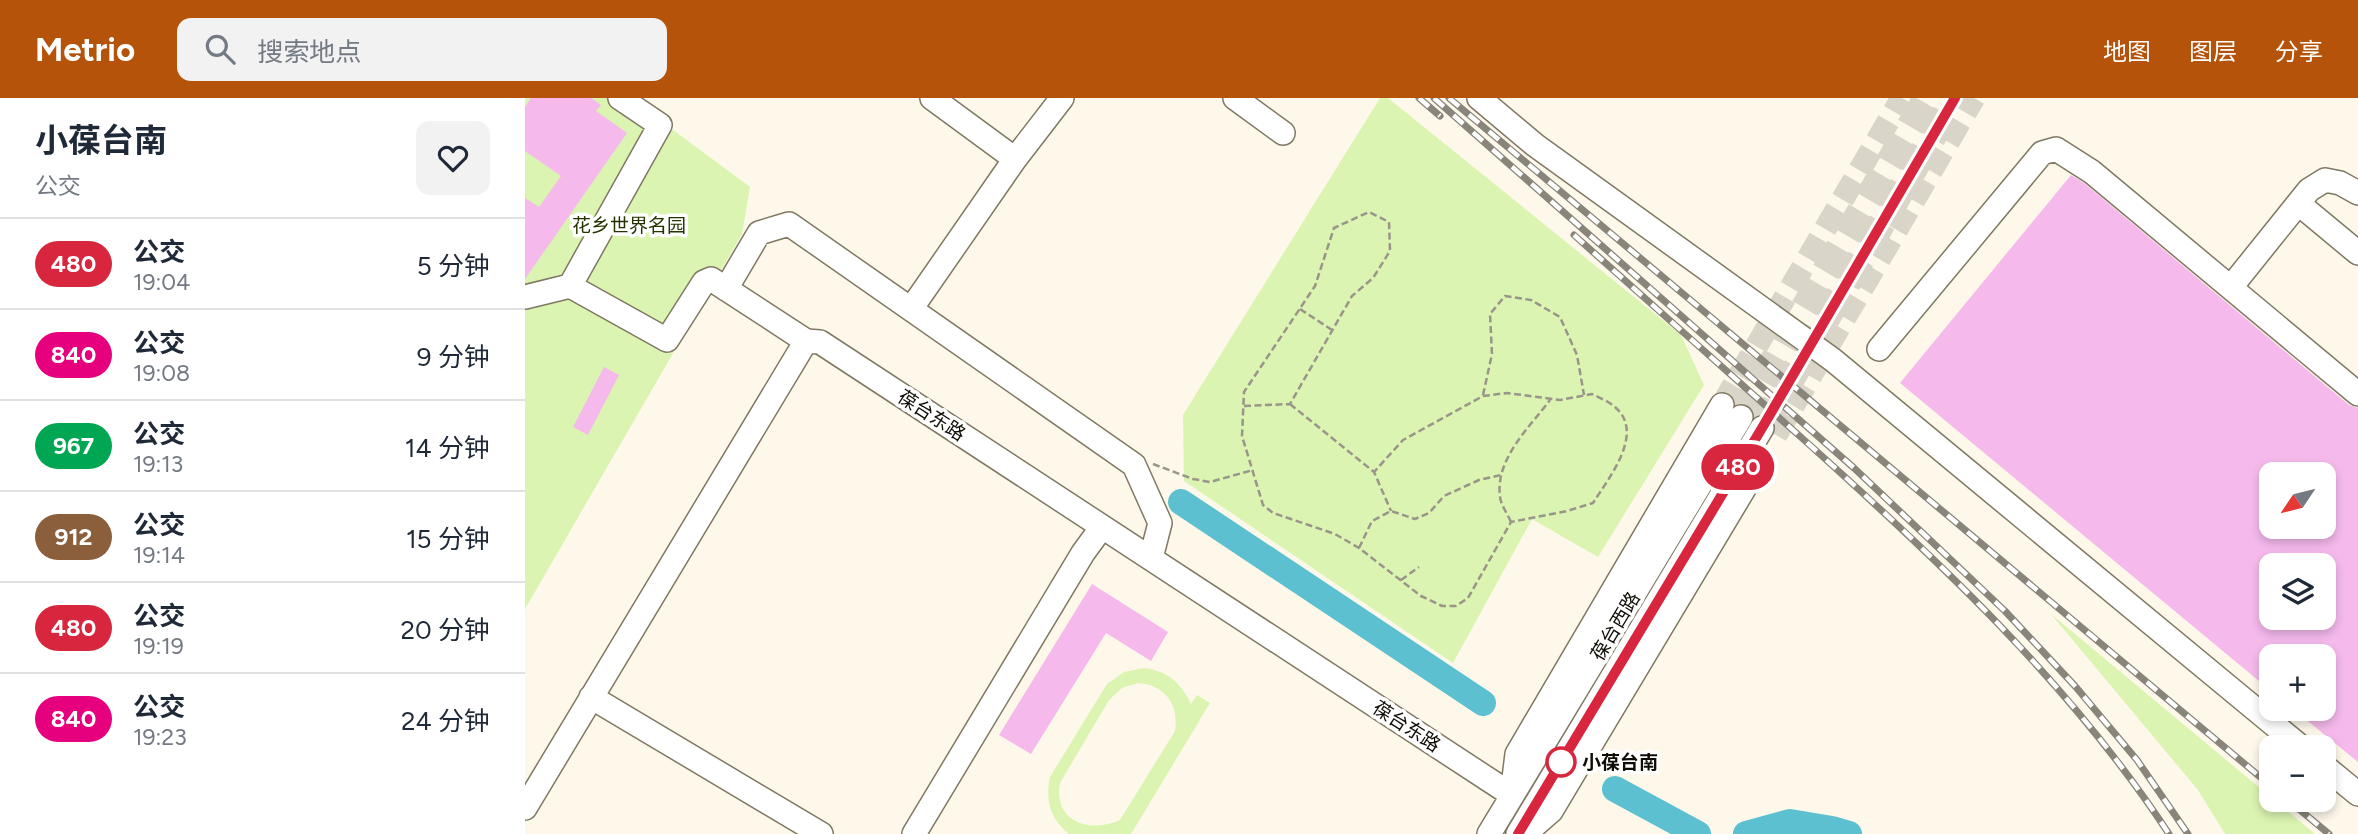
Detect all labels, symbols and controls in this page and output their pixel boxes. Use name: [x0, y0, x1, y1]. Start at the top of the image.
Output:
search box: [177, 18, 667, 81]
text: Metrio: [35, 30, 135, 69]
icon: search: [201, 30, 239, 68]
text: 搜索地点: [257, 36, 361, 68]
text: 地图: [2103, 37, 2151, 66]
text: 图层: [2189, 37, 2237, 66]
text: 分享: [2275, 37, 2323, 66]
text: 小葆台南: [35, 121, 167, 160]
button: heart: [416, 121, 490, 195]
text: 公交: [35, 172, 81, 200]
park label: 花乡世界名园: [572, 214, 686, 237]
text: 公交: [133, 236, 185, 268]
text: 480: [51, 249, 96, 278]
text: 5 分钟: [417, 250, 490, 282]
text: 19:04: [133, 268, 190, 296]
text: 公交: [133, 327, 185, 359]
text: 840: [51, 340, 96, 369]
text: 9 分钟: [417, 341, 490, 373]
text: 19:08: [133, 359, 190, 387]
street label: 葆台东路: [894, 385, 970, 446]
text: 公交: [133, 418, 185, 450]
text: 967: [53, 431, 94, 460]
text: 14 分钟: [405, 432, 490, 464]
line badge: 480: [1698, 444, 1778, 490]
text: 19:13: [133, 450, 183, 478]
text: 480: [1715, 452, 1761, 481]
north arrow: [2259, 462, 2336, 539]
map controls: [2259, 462, 2336, 812]
text: 公交: [133, 509, 185, 541]
text: 912: [55, 522, 92, 551]
text: 15 分钟: [406, 523, 490, 555]
text: 19:14: [133, 541, 185, 569]
button: layers: [2259, 553, 2336, 630]
street label: 葆台西路: [1586, 588, 1645, 665]
text: 公交: [133, 600, 185, 632]
text: 480: [51, 613, 96, 642]
text: 20 分钟: [400, 614, 490, 646]
text: 19:19: [133, 632, 184, 660]
button: +: [2259, 644, 2336, 721]
text: 公交: [133, 691, 185, 723]
street label: 葆台东路: [1369, 696, 1445, 757]
text: 840: [51, 704, 96, 733]
text: 24 分钟: [401, 705, 490, 737]
text: 19:23: [133, 723, 187, 751]
button: −: [2259, 735, 2336, 812]
marker: 小葆台南: [1546, 747, 1576, 777]
place label: 小葆台南: [1582, 751, 1658, 774]

